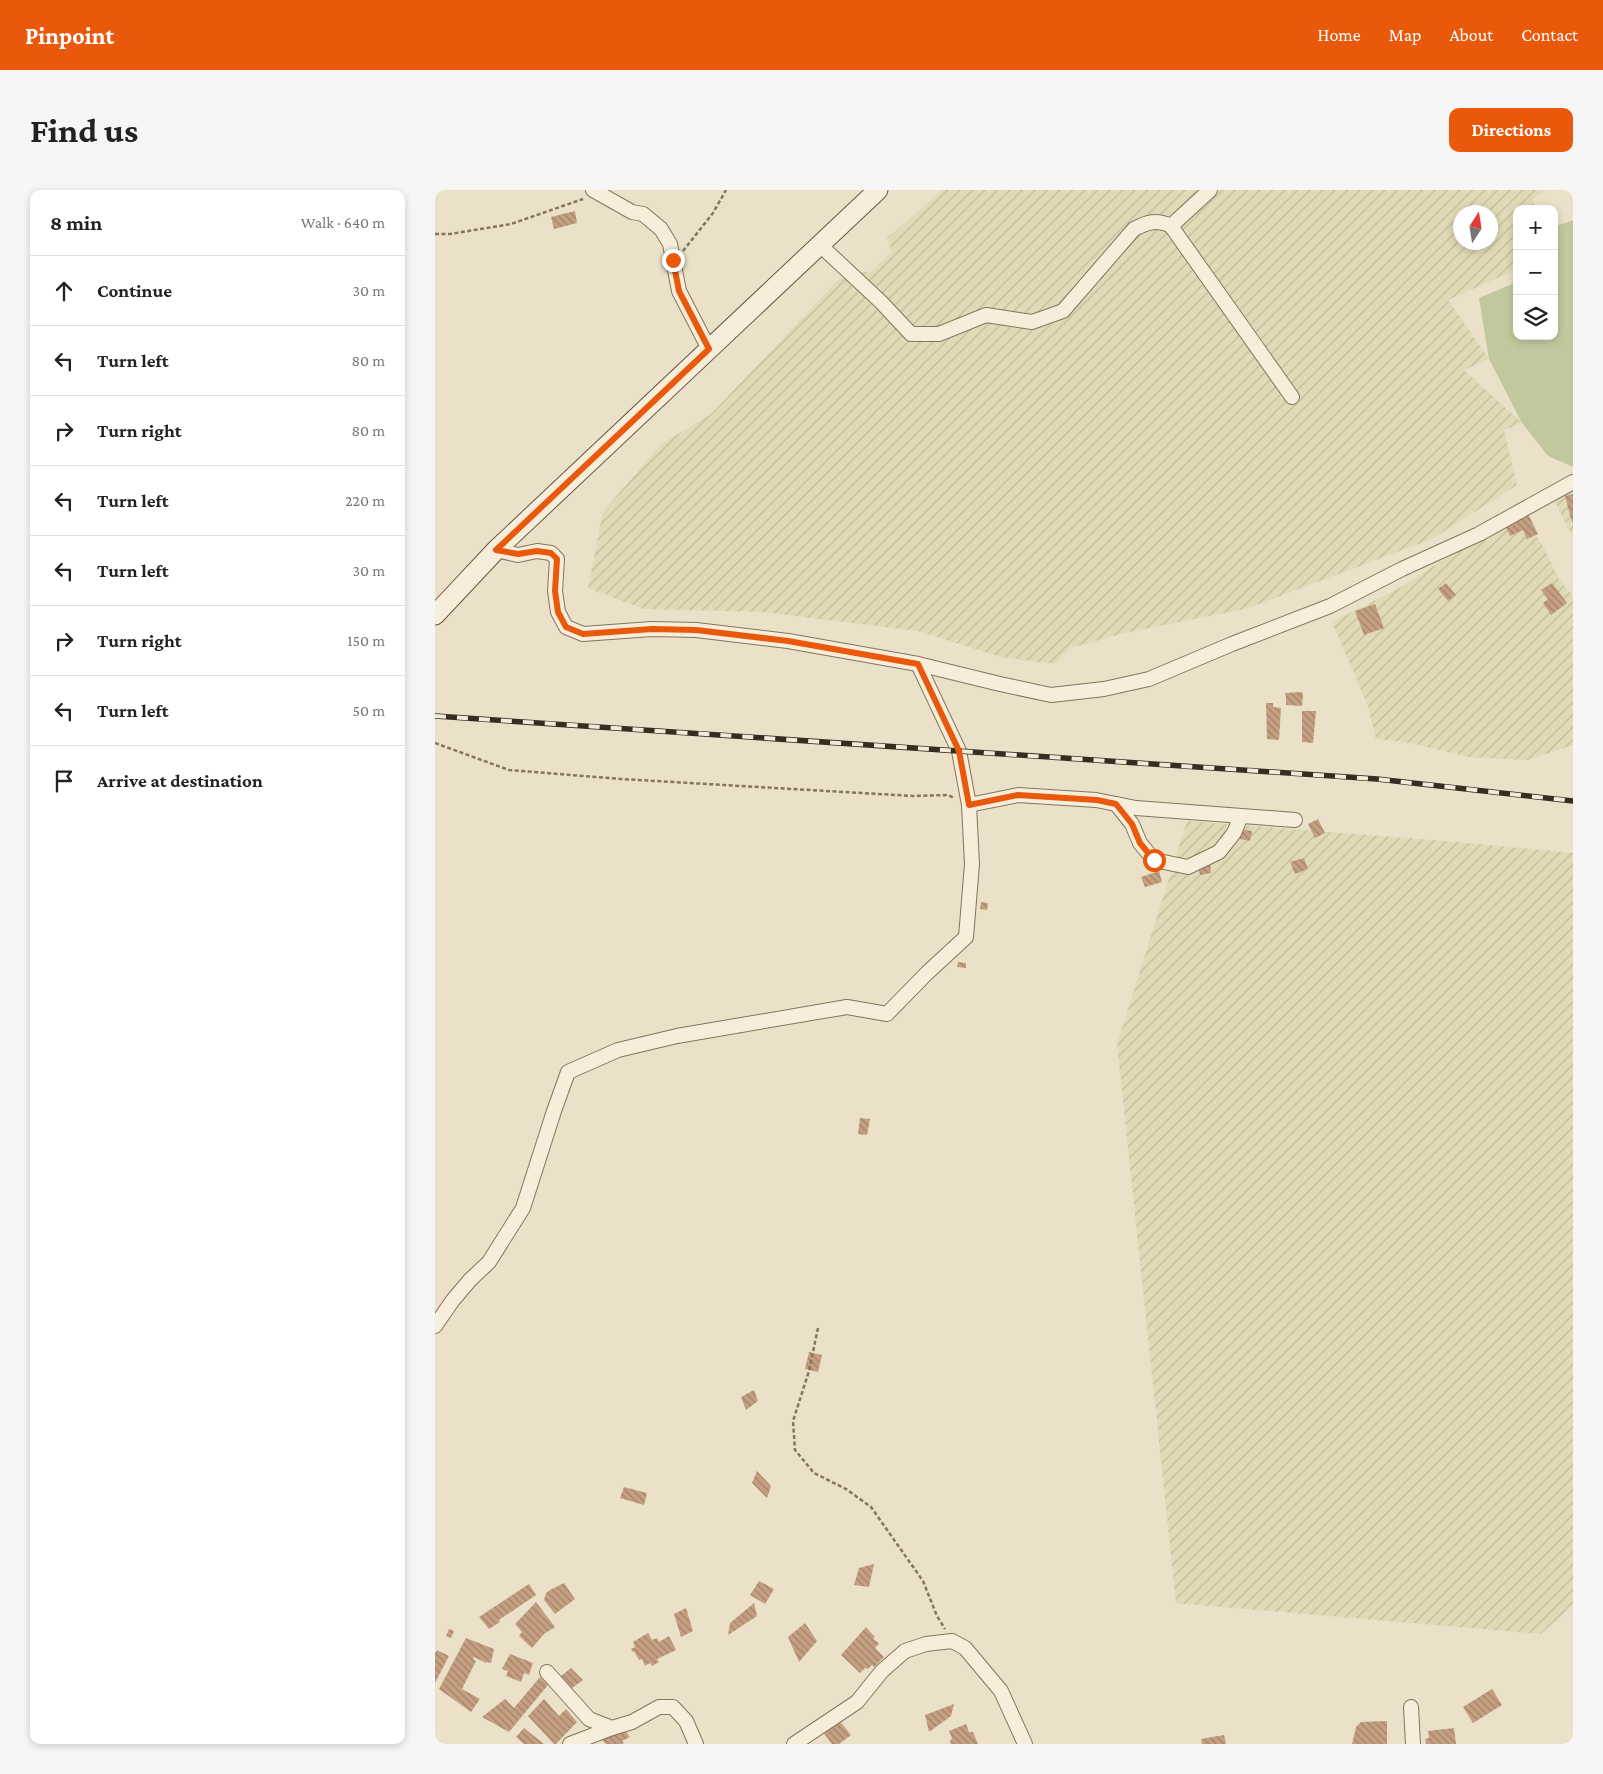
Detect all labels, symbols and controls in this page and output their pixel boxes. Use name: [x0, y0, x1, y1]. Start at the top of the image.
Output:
text: Pinpoint: [25, 22, 114, 49]
text: Home: [1318, 25, 1361, 45]
text: Map: [1389, 25, 1421, 45]
text: About: [1449, 25, 1493, 45]
text: Contact: [1521, 25, 1578, 45]
button: Directions: [1449, 108, 1573, 152]
text: Find us: [30, 111, 138, 150]
north arrow: [1453, 205, 1498, 250]
map controls: [1513, 205, 1558, 340]
button: +: [1513, 205, 1558, 250]
text: 8 min: [50, 211, 102, 235]
text: Walk · 640 m: [301, 214, 385, 231]
route end: [662, 249, 685, 272]
button: −: [1513, 250, 1558, 295]
icon: ahead: [50, 277, 78, 305]
text: Continue: [97, 280, 172, 301]
text: 30 m: [353, 282, 385, 299]
button: layers: [1513, 295, 1558, 340]
icon: left: [50, 347, 78, 375]
text: Turn left: [97, 350, 169, 371]
text: 80 m: [351, 352, 385, 369]
icon: right: [50, 417, 78, 445]
text: Turn right: [97, 420, 182, 441]
text: 80 m: [351, 422, 385, 439]
icon: left: [50, 487, 78, 515]
text: Turn left: [97, 490, 169, 511]
text: 220 m: [345, 492, 385, 509]
icon: left: [50, 557, 78, 585]
text: Turn left: [97, 560, 169, 581]
text: 30 m: [353, 562, 385, 579]
icon: right: [50, 627, 78, 655]
text: Turn right: [97, 630, 182, 651]
text: 150 m: [347, 632, 385, 649]
icon: left: [50, 697, 78, 725]
text: Turn left: [97, 700, 169, 721]
text: 50 m: [353, 702, 385, 719]
icon: arrive: [50, 767, 78, 795]
text: Arrive at destination: [97, 770, 263, 791]
route start: [1143, 849, 1166, 872]

